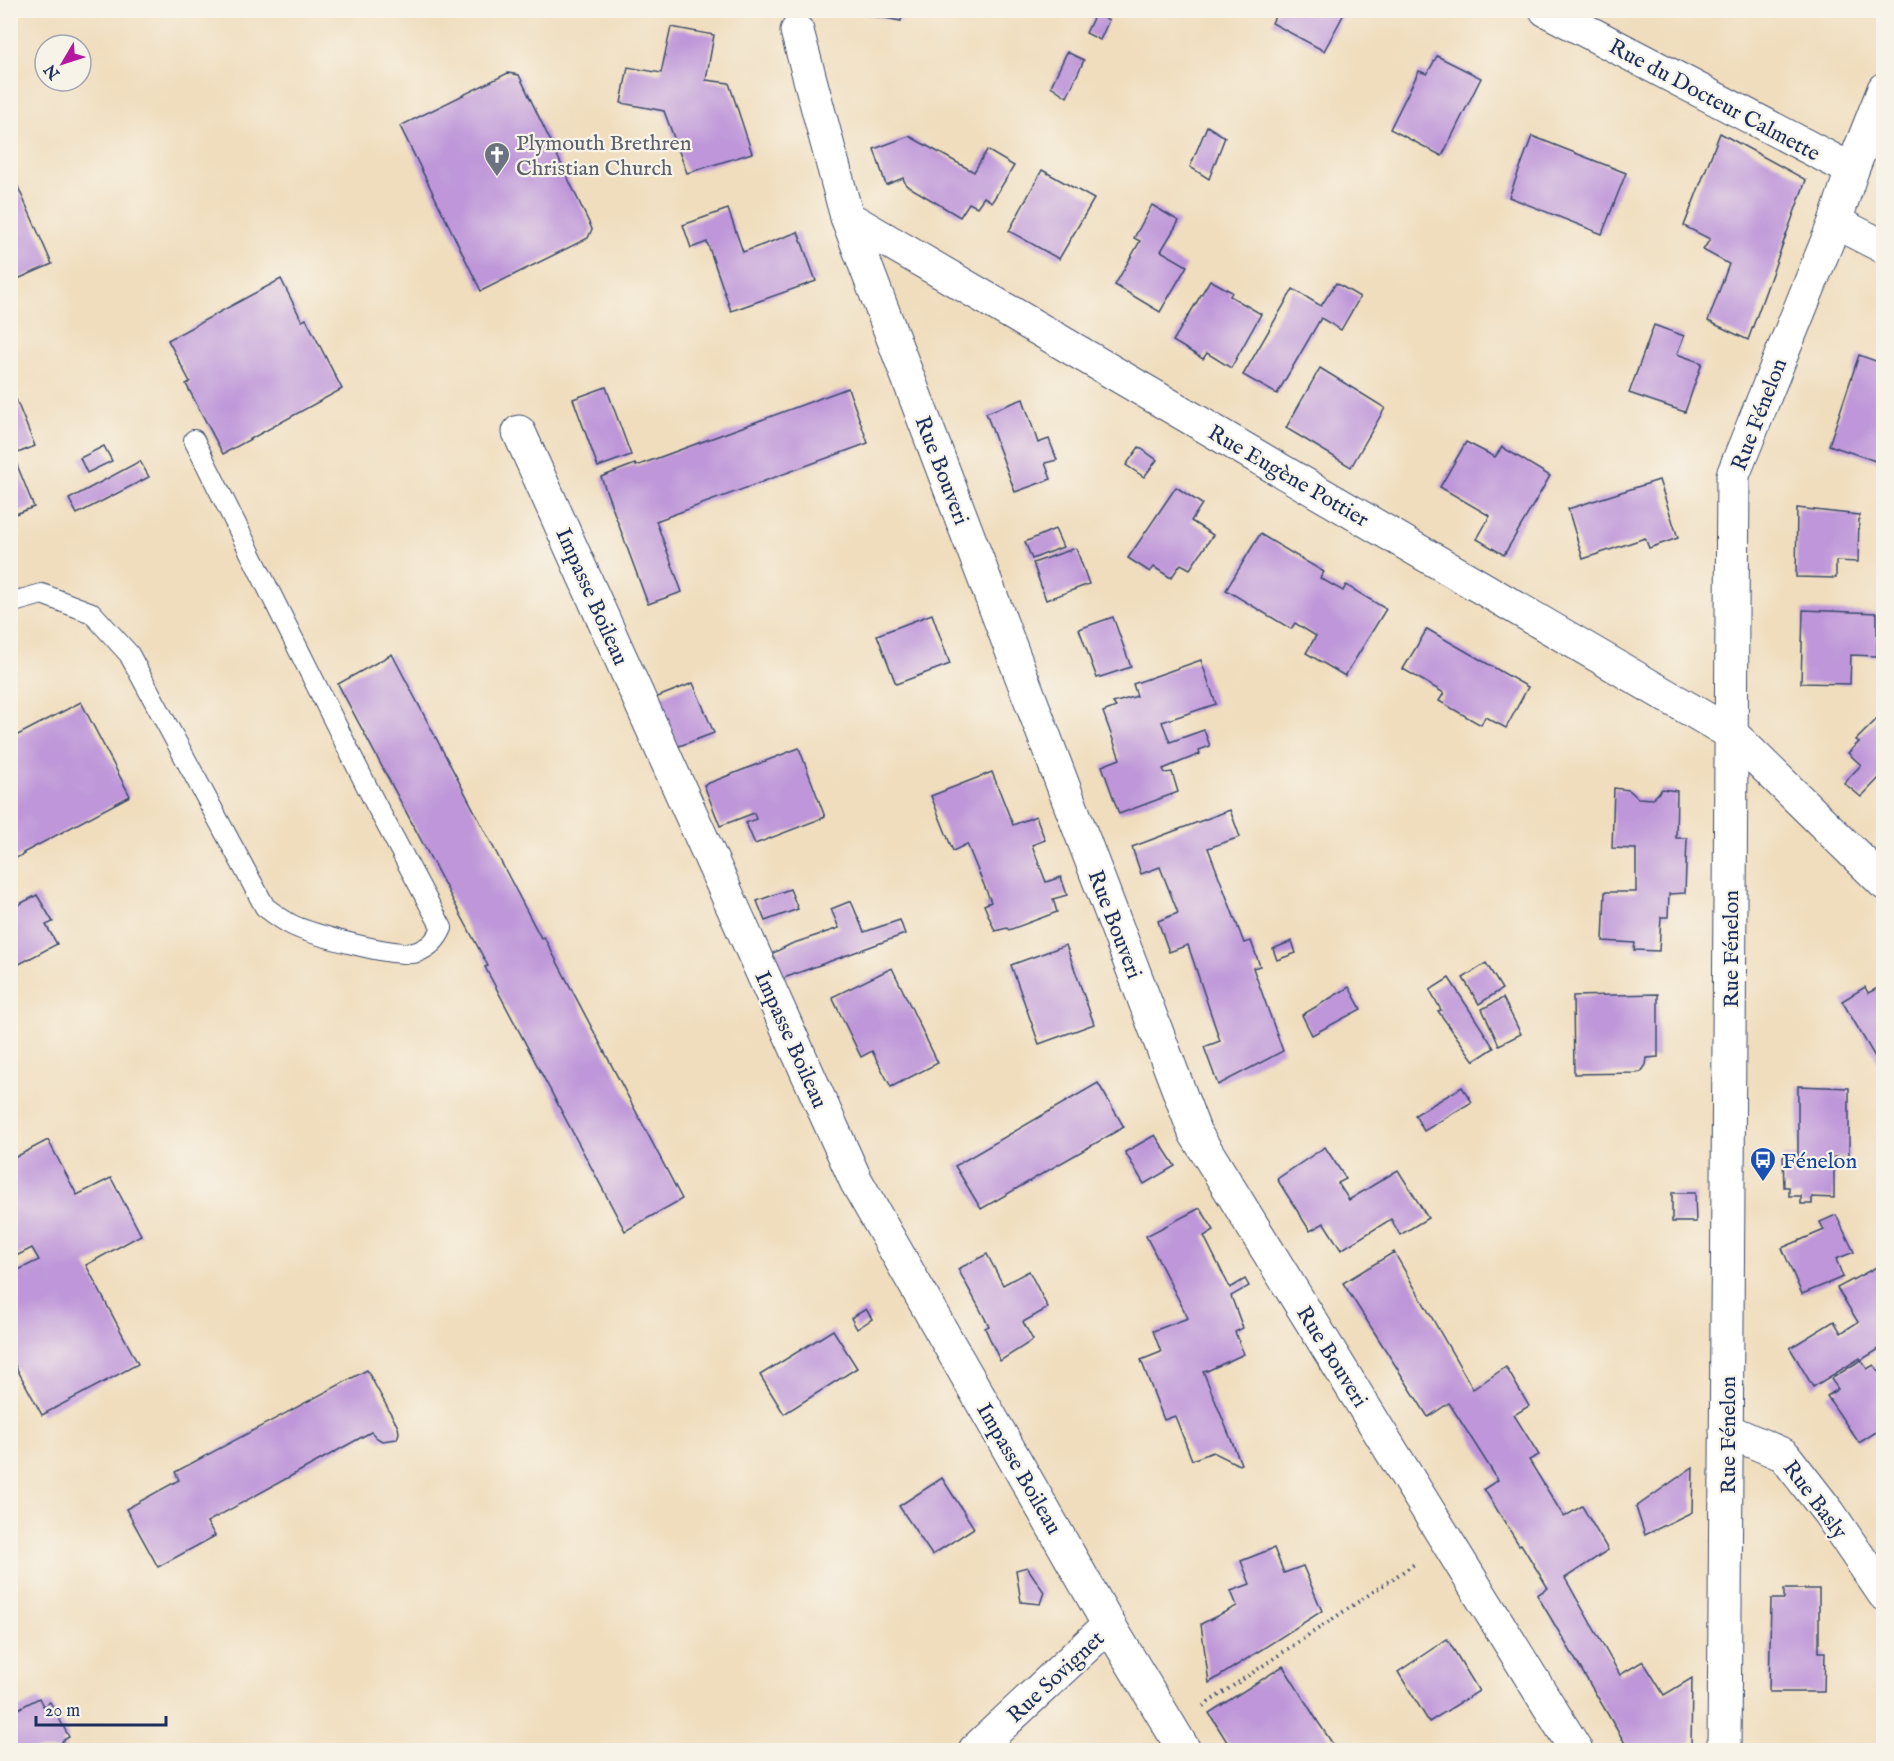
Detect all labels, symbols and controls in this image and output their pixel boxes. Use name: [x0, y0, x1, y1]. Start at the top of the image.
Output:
north arrow: [33, 33, 93, 93]
street label: Rue du Docteur Calmette: [1604, 33, 1824, 168]
text: N: [41, 59, 66, 84]
place label: Plymouth Brethren Christian Church: [516, 130, 692, 183]
church icon: Plymouth Brethren Christian Church: [482, 140, 512, 178]
street label: Rue Fénelon: [1726, 354, 1794, 475]
street label: Rue Bouveri: [908, 412, 975, 529]
street label: Rue Eugène Pottier: [1202, 419, 1374, 534]
street label: Impasse Boileau: [548, 524, 634, 670]
street label: Rue Bouveri: [1081, 866, 1148, 983]
street label: Rue Fénelon: [1718, 890, 1746, 1008]
street label: Impasse Boileau: [747, 967, 833, 1113]
bus stop icon: Fénelon: [1748, 1145, 1778, 1183]
place label: Fénelon: [1782, 1148, 1857, 1176]
street label: Rue Bouveri: [1289, 1301, 1374, 1413]
street label: Rue Fénelon: [1715, 1376, 1743, 1494]
street label: Impasse Boileau: [969, 1398, 1067, 1540]
street label: Rue Basly: [1776, 1455, 1853, 1545]
street label: Rue Sovignet: [1002, 1625, 1111, 1730]
scale bar: [36, 1689, 166, 1727]
text: 20 m: [45, 1700, 80, 1723]

